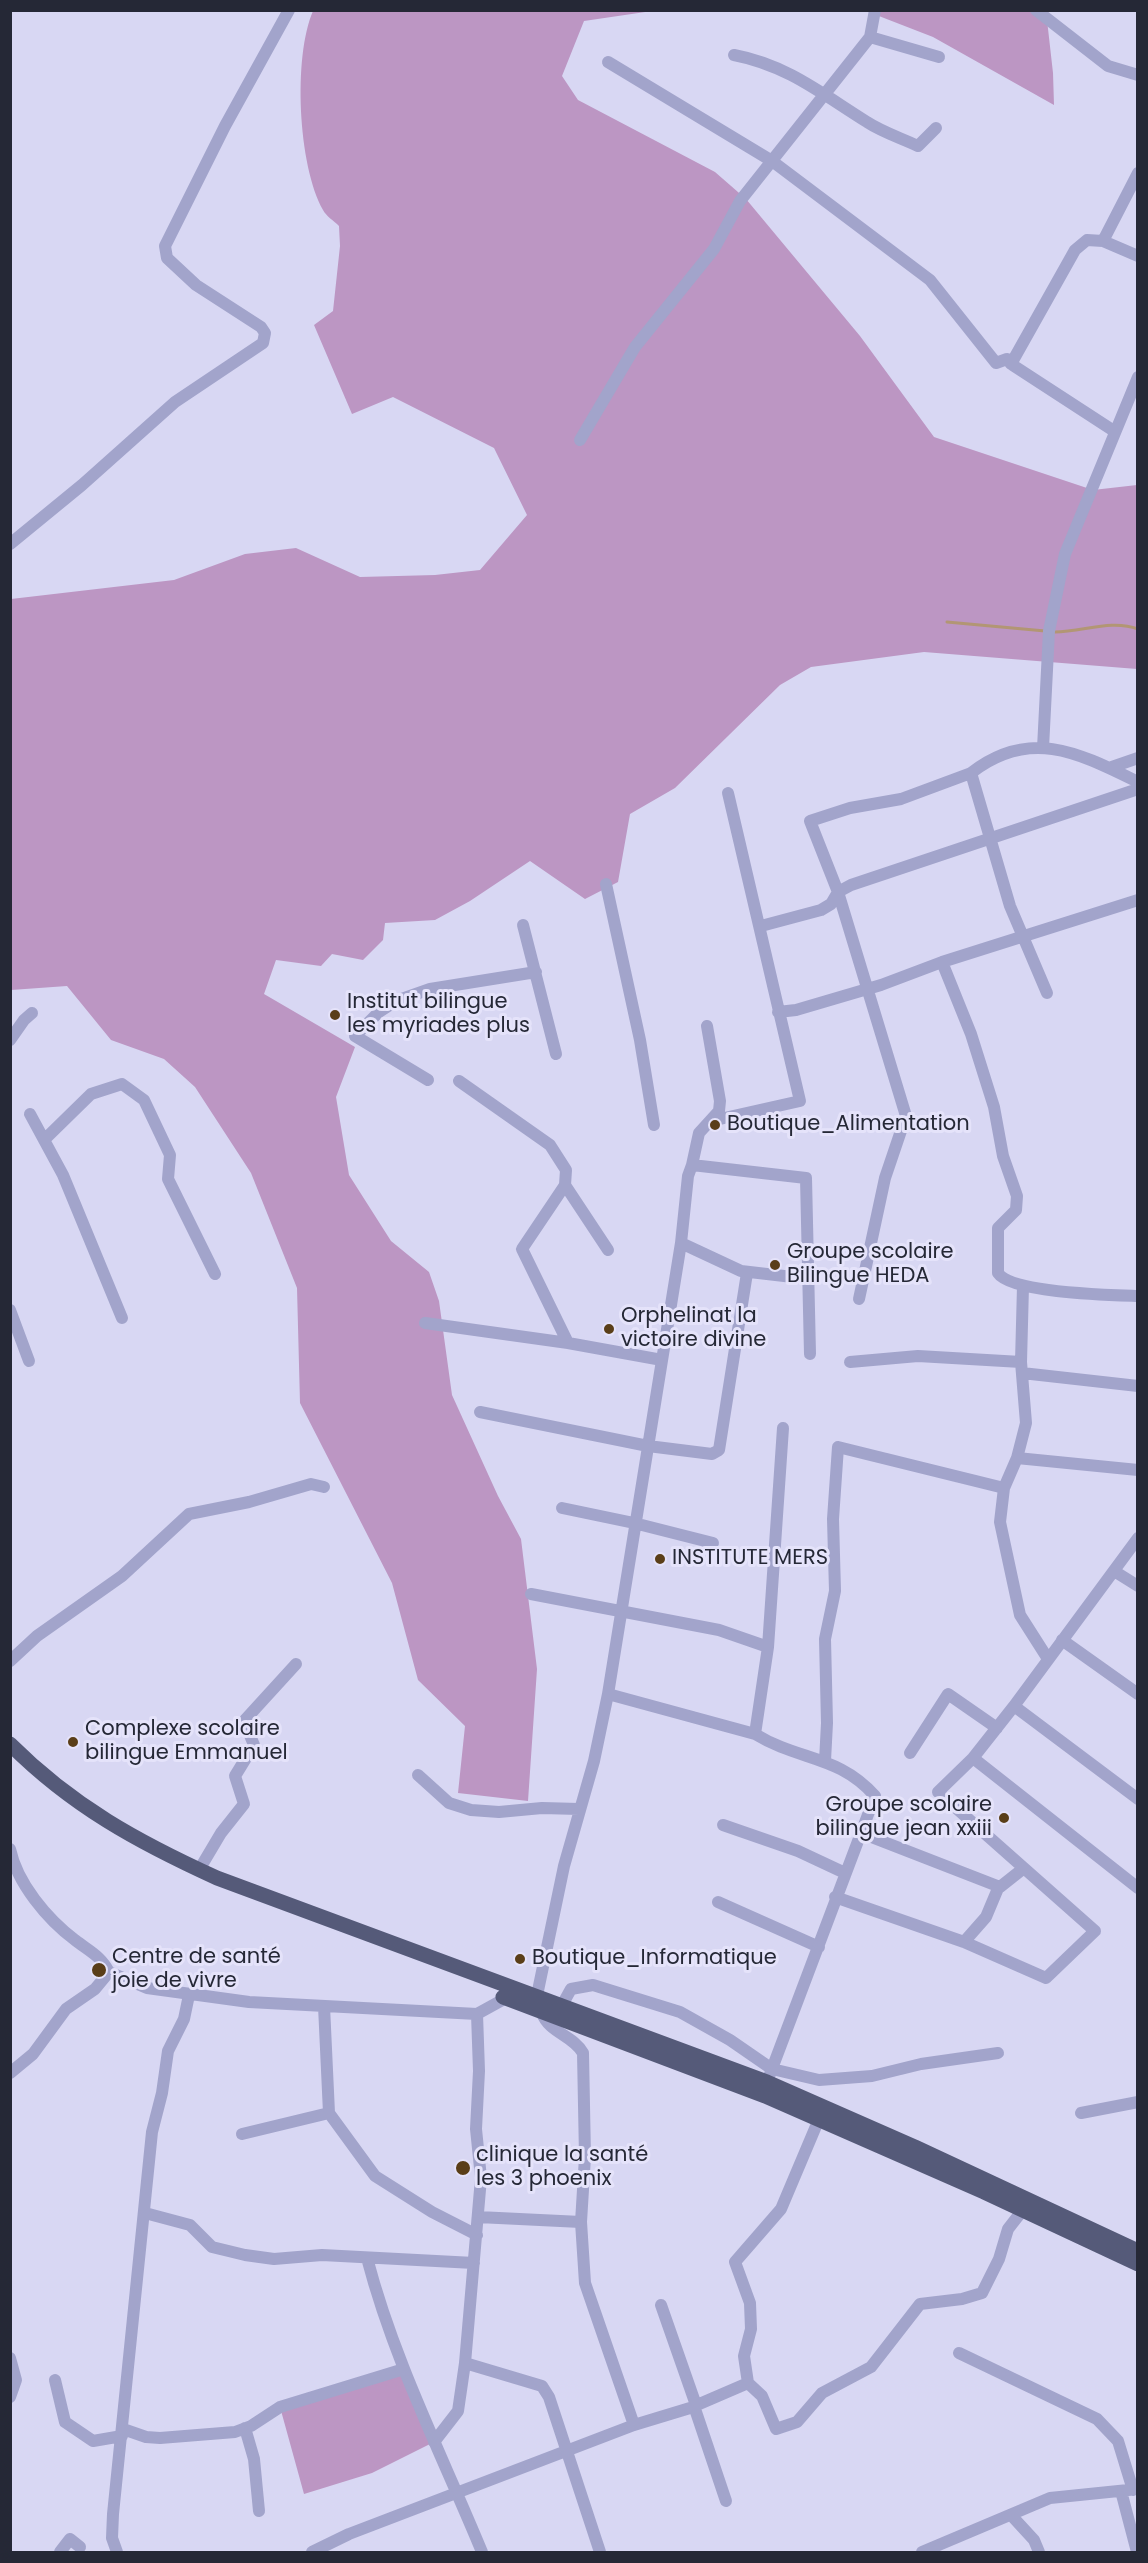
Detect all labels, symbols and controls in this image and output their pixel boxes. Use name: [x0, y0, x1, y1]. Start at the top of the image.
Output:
place label: Institut bilingue les myriades plus: [347, 990, 530, 1040]
marker: Institut bilingue les myriades plus: [328, 1008, 342, 1022]
place label: Boutique_Alimentation: [727, 1112, 970, 1138]
marker: Boutique_Alimentation: [708, 1118, 722, 1132]
place label: Groupe scolaire Bilingue HEDA: [787, 1240, 953, 1290]
marker: Groupe scolaire Bilingue HEDA: [768, 1258, 782, 1272]
place label: Orphelinat la victoire divine: [621, 1304, 766, 1354]
marker: Orphelinat la victoire divine: [602, 1322, 616, 1336]
place label: INSTITUTE MERS: [672, 1546, 828, 1572]
marker: INSTITUTE MERS: [653, 1552, 667, 1566]
place label: Complexe scolaire bilingue Emmanuel: [85, 1717, 288, 1767]
marker: Complexe scolaire bilingue Emmanuel: [66, 1735, 80, 1749]
place label: Groupe scolaire bilingue jean xxiii: [816, 1793, 992, 1843]
marker: Groupe scolaire bilingue jean xxiii: [997, 1811, 1011, 1825]
place label: Centre de santé joie de vivre: [112, 1945, 281, 1995]
place label: Boutique_Informatique: [532, 1946, 777, 1972]
marker: Boutique_Informatique: [513, 1952, 527, 1966]
marker: Centre de santé joie de vivre: [90, 1961, 108, 1979]
place label: clinique la santé les 3 phoenix: [476, 2143, 648, 2193]
marker: clinique la santé les 3 phoenix: [454, 2159, 472, 2177]

